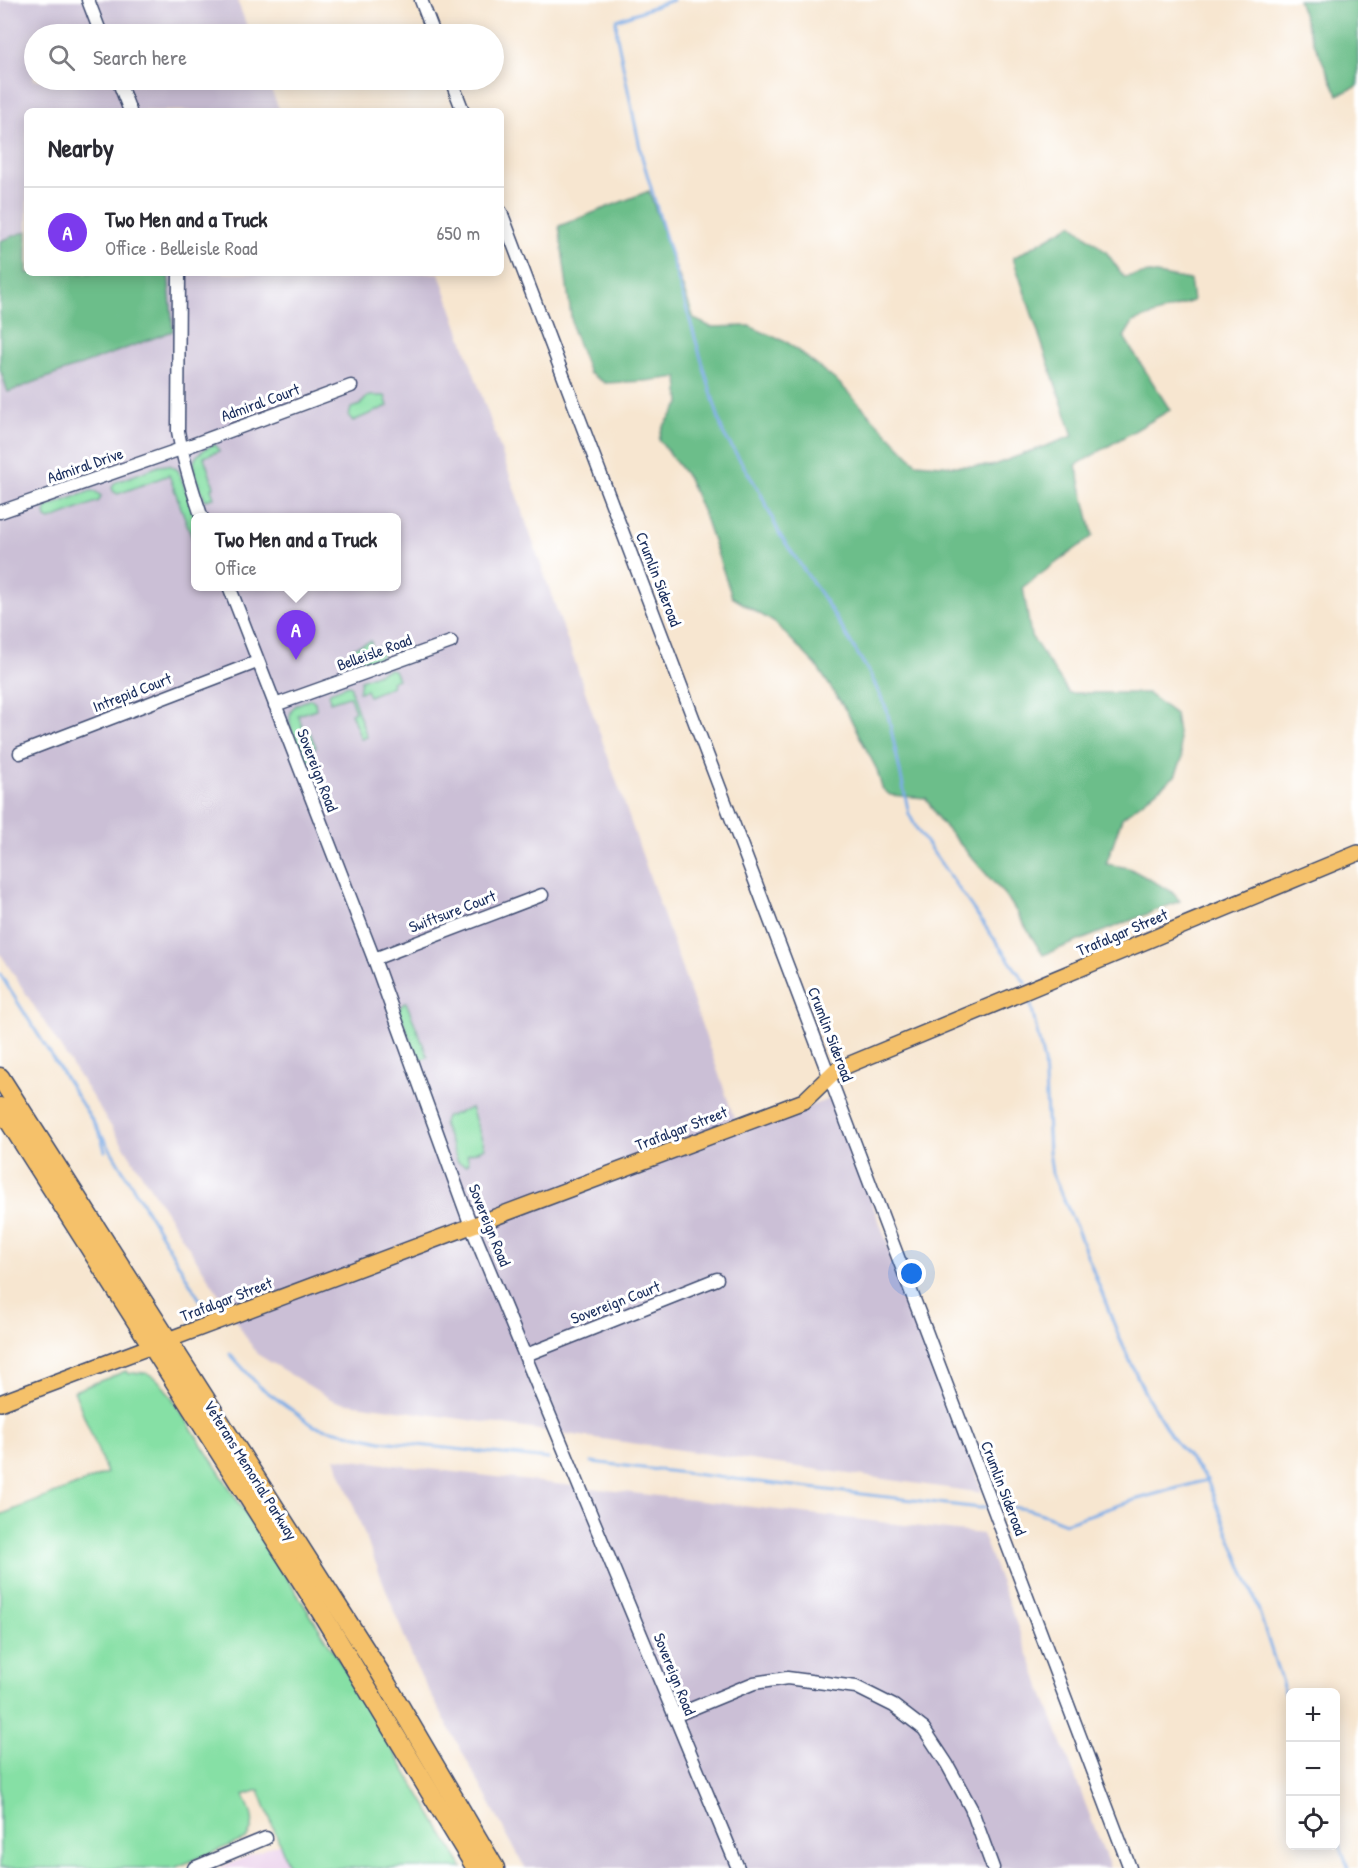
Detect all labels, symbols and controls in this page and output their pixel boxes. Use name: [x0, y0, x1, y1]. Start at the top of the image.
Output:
search box: [24, 24, 504, 90]
icon: search: [45, 41, 78, 74]
text: Search here: [93, 42, 187, 72]
text: Nearby: [48, 130, 114, 165]
text: Two Men and a Truck: [105, 204, 267, 234]
text: A: [63, 219, 72, 246]
text: 650 m: [436, 219, 480, 246]
text: Office · Belleisle Road: [105, 234, 258, 261]
street label: Admiral Court: [218, 377, 303, 426]
street label: Admiral Drive: [44, 442, 127, 488]
popup: [191, 513, 401, 591]
text: Two Men and a Truck: [215, 524, 377, 554]
street label: Crumlin Sideroad: [631, 529, 687, 629]
text: Office: [215, 554, 257, 581]
pin: A: [276, 610, 316, 660]
street label: Belleisle Road: [334, 628, 414, 676]
street label: Intrepid Court: [89, 667, 175, 717]
street label: Sovereign Road: [292, 725, 344, 815]
street label: Swiftsure Court: [405, 884, 499, 938]
street label: Trafalgar Street: [1073, 903, 1171, 961]
street label: Crumlin Sideroad: [803, 984, 859, 1084]
street label: Trafalgar Street: [632, 1100, 731, 1156]
street label: Sovereign Road: [464, 1181, 516, 1269]
your location: [897, 1259, 926, 1288]
street label: Trafalgar Street: [177, 1271, 276, 1327]
street label: Sovereign Court: [567, 1275, 663, 1329]
street label: Veterans Memorial Parkway: [199, 1396, 303, 1544]
street label: Crumlin Sideroad: [976, 1438, 1032, 1538]
street label: Sovereign Road: [649, 1630, 701, 1718]
map controls: [1286, 1688, 1340, 1850]
button: +: [1286, 1688, 1340, 1742]
button: −: [1286, 1742, 1340, 1796]
button: locate: [1286, 1796, 1340, 1850]

